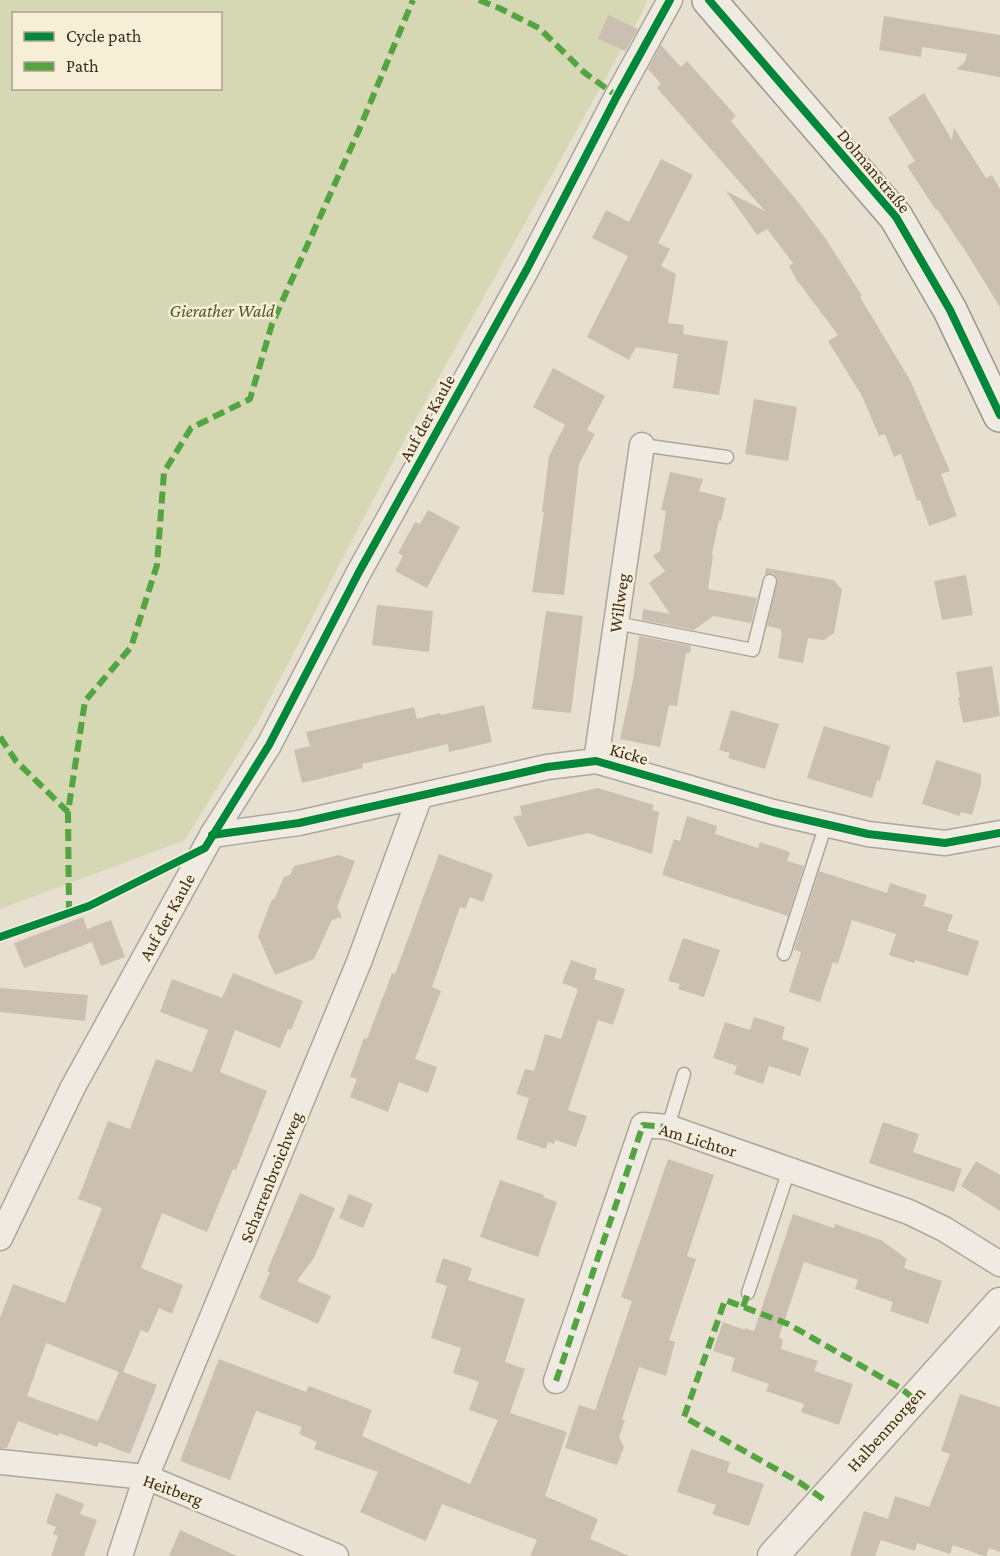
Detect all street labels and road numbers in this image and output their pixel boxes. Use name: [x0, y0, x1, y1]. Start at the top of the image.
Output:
street label: Dolmanstraße: [833, 125, 915, 217]
street label: Auf der Kaule: [395, 371, 459, 465]
street label: Willweg: [605, 572, 633, 634]
street label: Kicke: [608, 739, 650, 769]
street label: Auf der Kaule: [135, 870, 199, 964]
street label: Scharrenbroichweg: [236, 1108, 306, 1245]
street label: Am Lichtor: [657, 1119, 740, 1161]
street label: Halbenmorgen: [843, 1382, 930, 1476]
street label: Heitberg: [140, 1470, 206, 1510]

